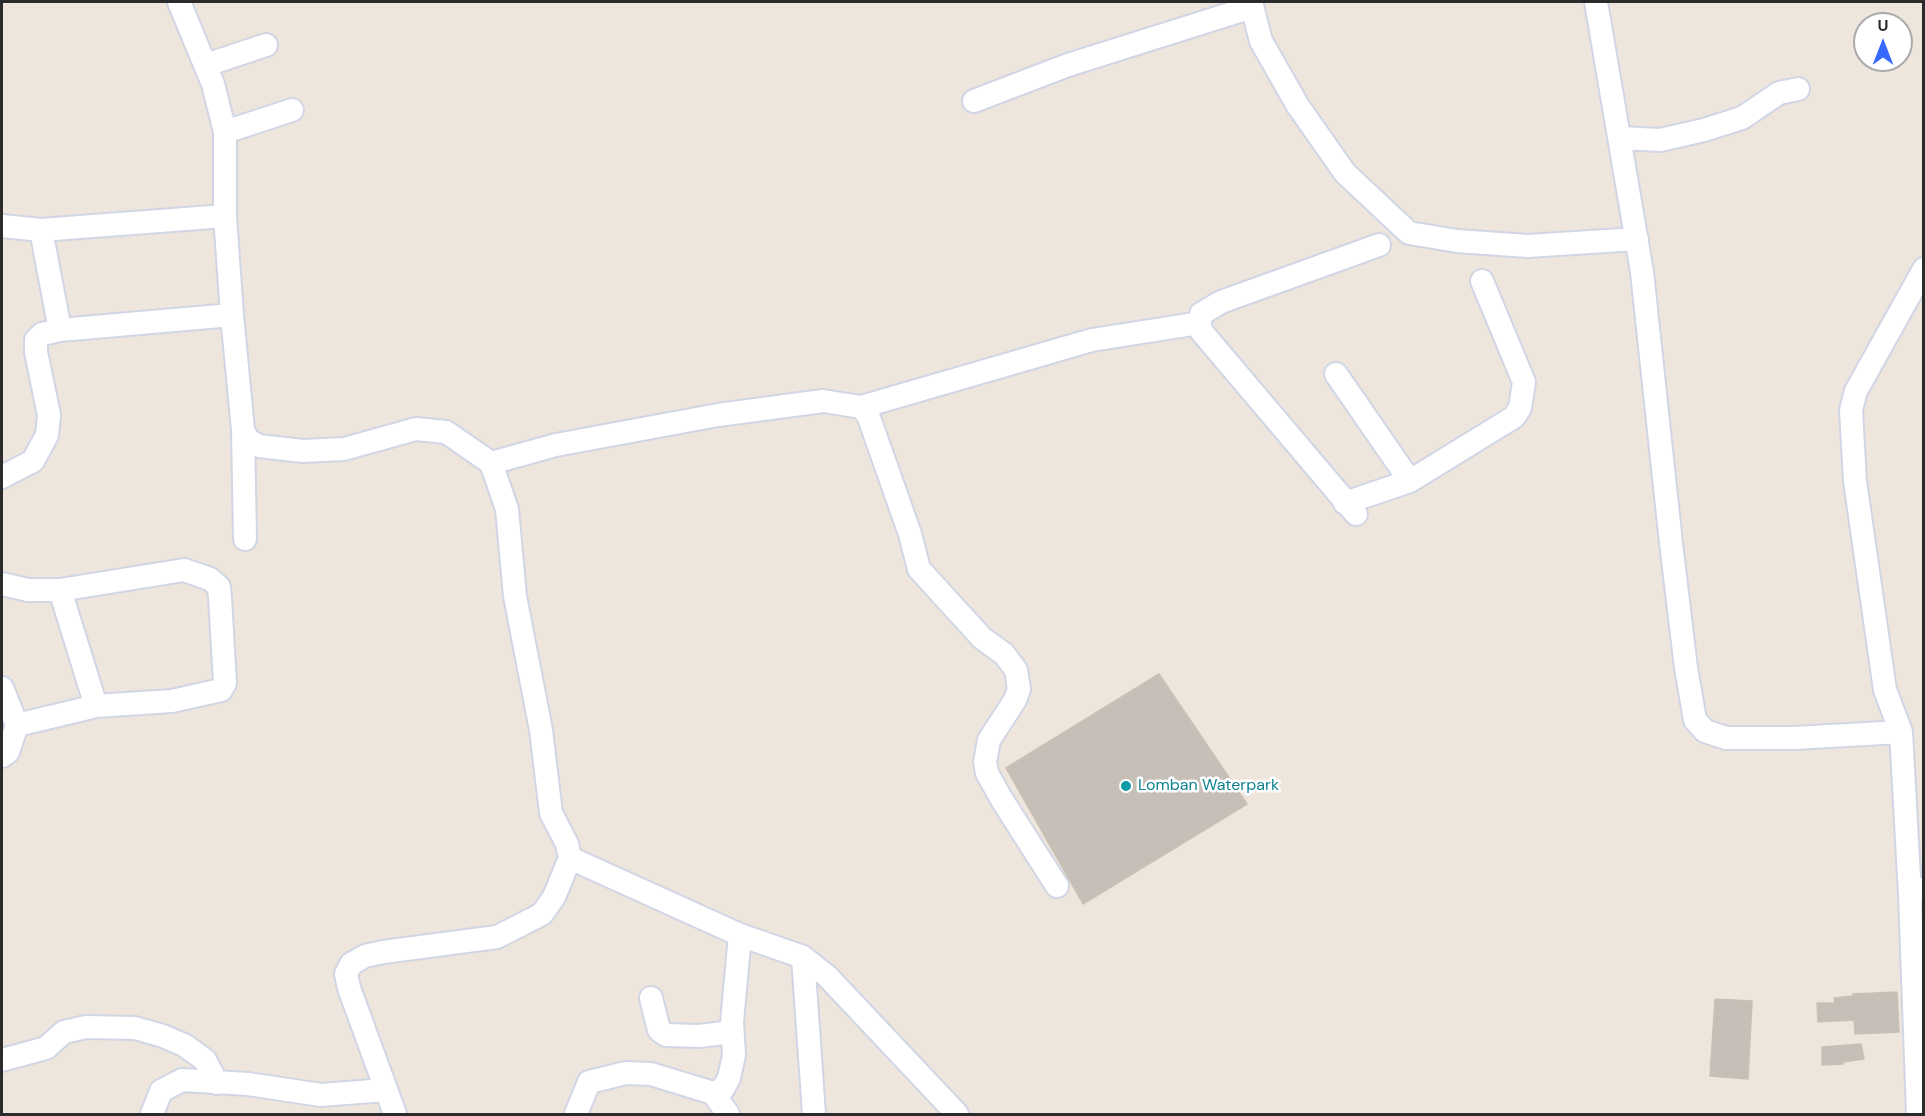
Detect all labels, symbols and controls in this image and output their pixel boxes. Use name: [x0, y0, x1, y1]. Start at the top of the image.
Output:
north arrow: [1853, 12, 1913, 72]
text: U: [1878, 15, 1888, 36]
place label: Lomban Waterpark: [1138, 776, 1279, 796]
marker: Lomban Waterpark: [1119, 779, 1133, 793]

